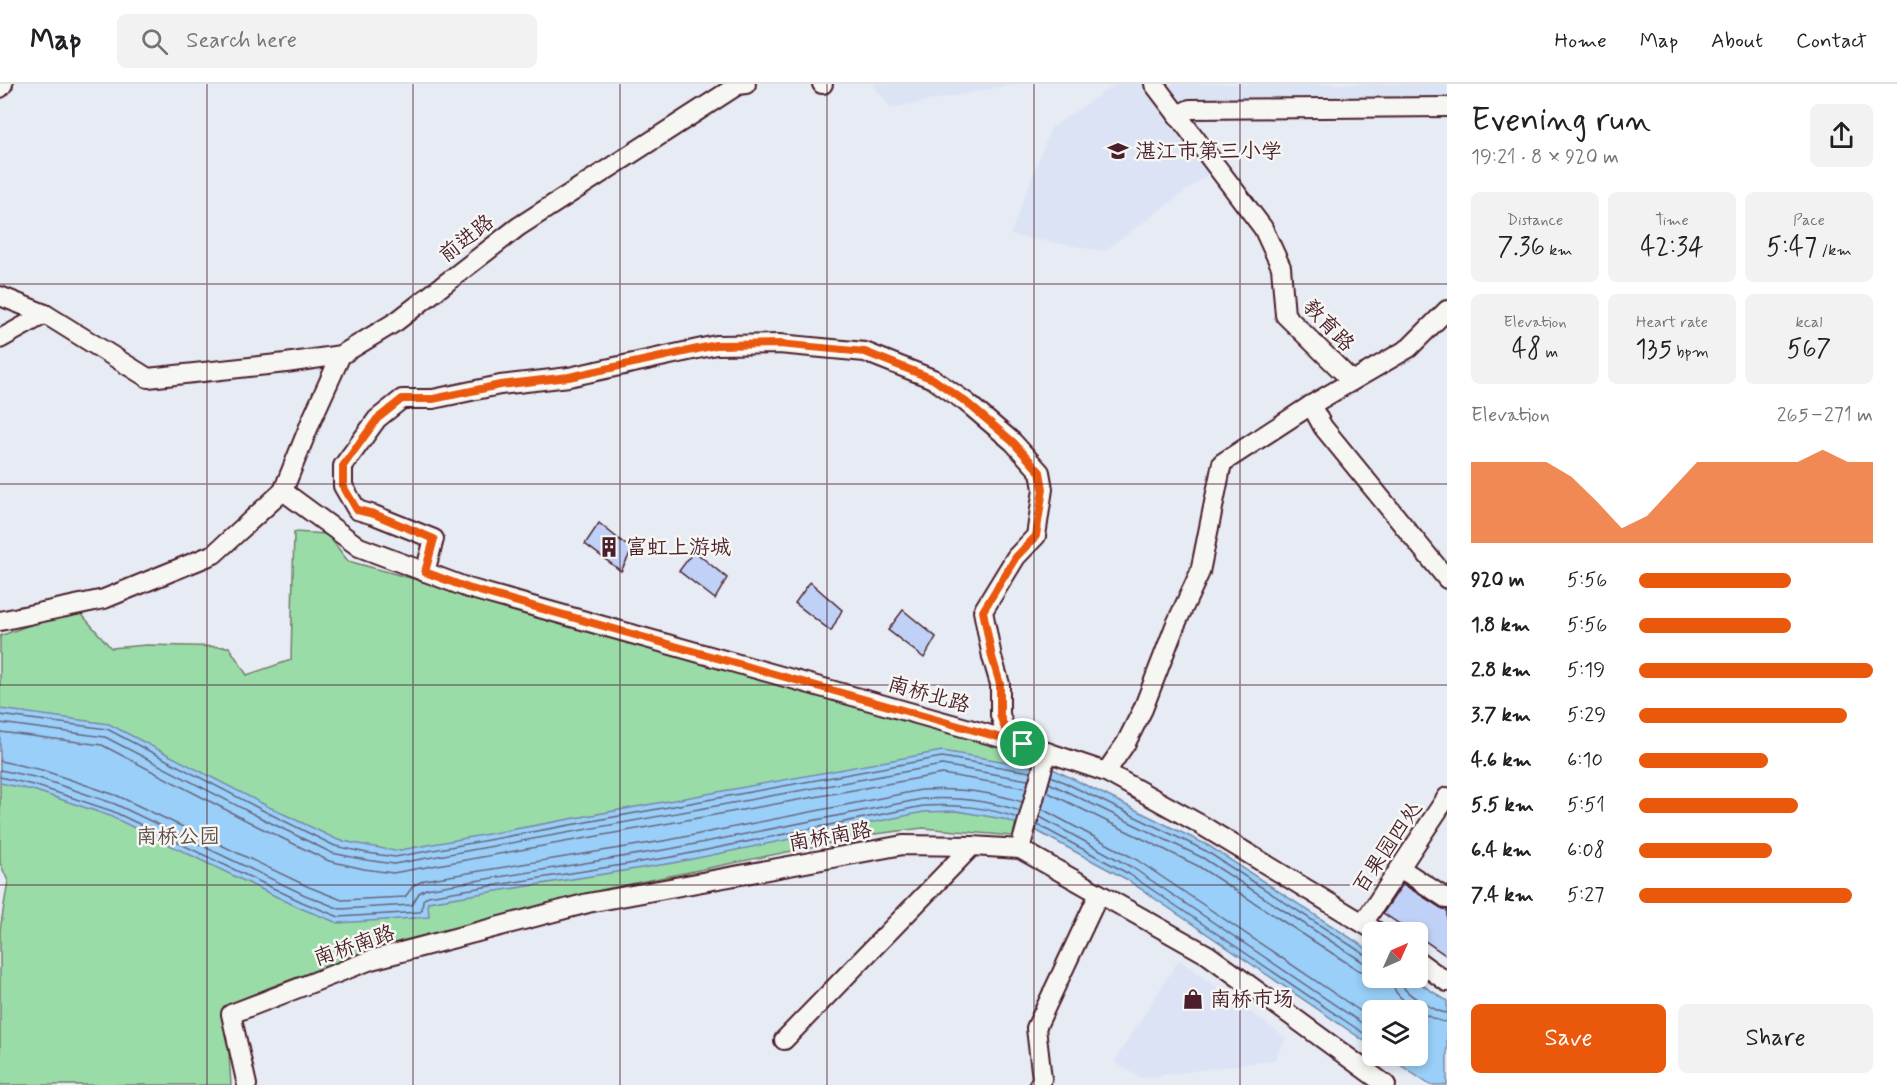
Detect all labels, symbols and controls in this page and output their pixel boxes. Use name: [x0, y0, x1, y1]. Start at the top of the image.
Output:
search box: [117, 14, 537, 68]
text: Map: [30, 23, 81, 60]
icon: search: [138, 25, 171, 58]
text: Search here: [186, 27, 297, 55]
text: Home: [1555, 27, 1607, 55]
text: Map: [1640, 27, 1678, 55]
text: About: [1711, 27, 1763, 55]
text: Contact: [1796, 27, 1867, 55]
text: Evening run: [1471, 99, 1651, 143]
button: share: [1810, 104, 1873, 167]
place label: 湛江市第三小学: [1135, 138, 1282, 166]
school or university icon: 湛江市第三小学: [1106, 139, 1130, 163]
text: 19:21 · 8 × 920 m: [1471, 144, 1619, 171]
street label: 前进路: [433, 208, 500, 269]
text: Distance: [1507, 210, 1563, 231]
text: Time: [1655, 210, 1689, 231]
text: Pace: [1793, 210, 1825, 231]
text: 7.36: [1498, 231, 1545, 265]
text: 42:34: [1640, 231, 1704, 265]
text: 5:47: [1766, 231, 1817, 265]
text: km: [1545, 240, 1573, 261]
text: /km: [1817, 240, 1852, 261]
street label: 教育路: [1296, 293, 1360, 358]
text: Elevation: [1504, 312, 1567, 333]
text: Heart rate: [1636, 312, 1708, 333]
text: kcal: [1796, 312, 1822, 333]
text: 48: [1512, 333, 1541, 367]
text: 135: [1635, 333, 1672, 367]
text: 567: [1787, 333, 1831, 367]
text: m: [1541, 342, 1558, 363]
text: bpm: [1672, 342, 1709, 363]
text: Elevation: [1471, 402, 1550, 429]
text: 265–271 m: [1777, 402, 1873, 429]
place label: 富虹上游城: [626, 534, 731, 562]
building icon: 富虹上游城: [597, 535, 621, 559]
text: 920 m: [1471, 567, 1525, 594]
text: 5:56: [1567, 567, 1607, 594]
text: 1.8 km: [1471, 612, 1530, 639]
text: 5:56: [1567, 612, 1607, 639]
text: 2.8 km: [1471, 657, 1531, 684]
text: 5:19: [1567, 657, 1605, 684]
street label: 南桥北路: [884, 670, 973, 720]
text: 3.7 km: [1471, 702, 1531, 729]
text: 5:29: [1567, 702, 1606, 729]
pin: [997, 718, 1048, 769]
icon: arrive: [1006, 727, 1039, 760]
text: 4.6 km: [1471, 747, 1532, 774]
text: 6:10: [1567, 747, 1603, 774]
text: 5.5 km: [1471, 792, 1534, 819]
text: 5:51: [1567, 792, 1605, 819]
street label: 百果园四处: [1347, 796, 1429, 899]
street label: 南桥南路: [786, 816, 874, 858]
park label: 南桥公园: [136, 823, 220, 851]
text: 6.4 km: [1471, 837, 1532, 864]
text: 6:08: [1567, 837, 1605, 864]
text: 7.4 km: [1471, 882, 1534, 909]
text: 5:27: [1567, 882, 1604, 909]
street label: 南桥南路: [310, 919, 399, 973]
north arrow: [1362, 922, 1428, 988]
map controls: [1362, 922, 1428, 1066]
place label: 南桥市场: [1210, 986, 1294, 1014]
shop icon: 南桥市场: [1181, 987, 1205, 1011]
button: layers: [1362, 1000, 1428, 1066]
button: Save: [1471, 1004, 1666, 1073]
button: Share: [1678, 1004, 1873, 1073]

